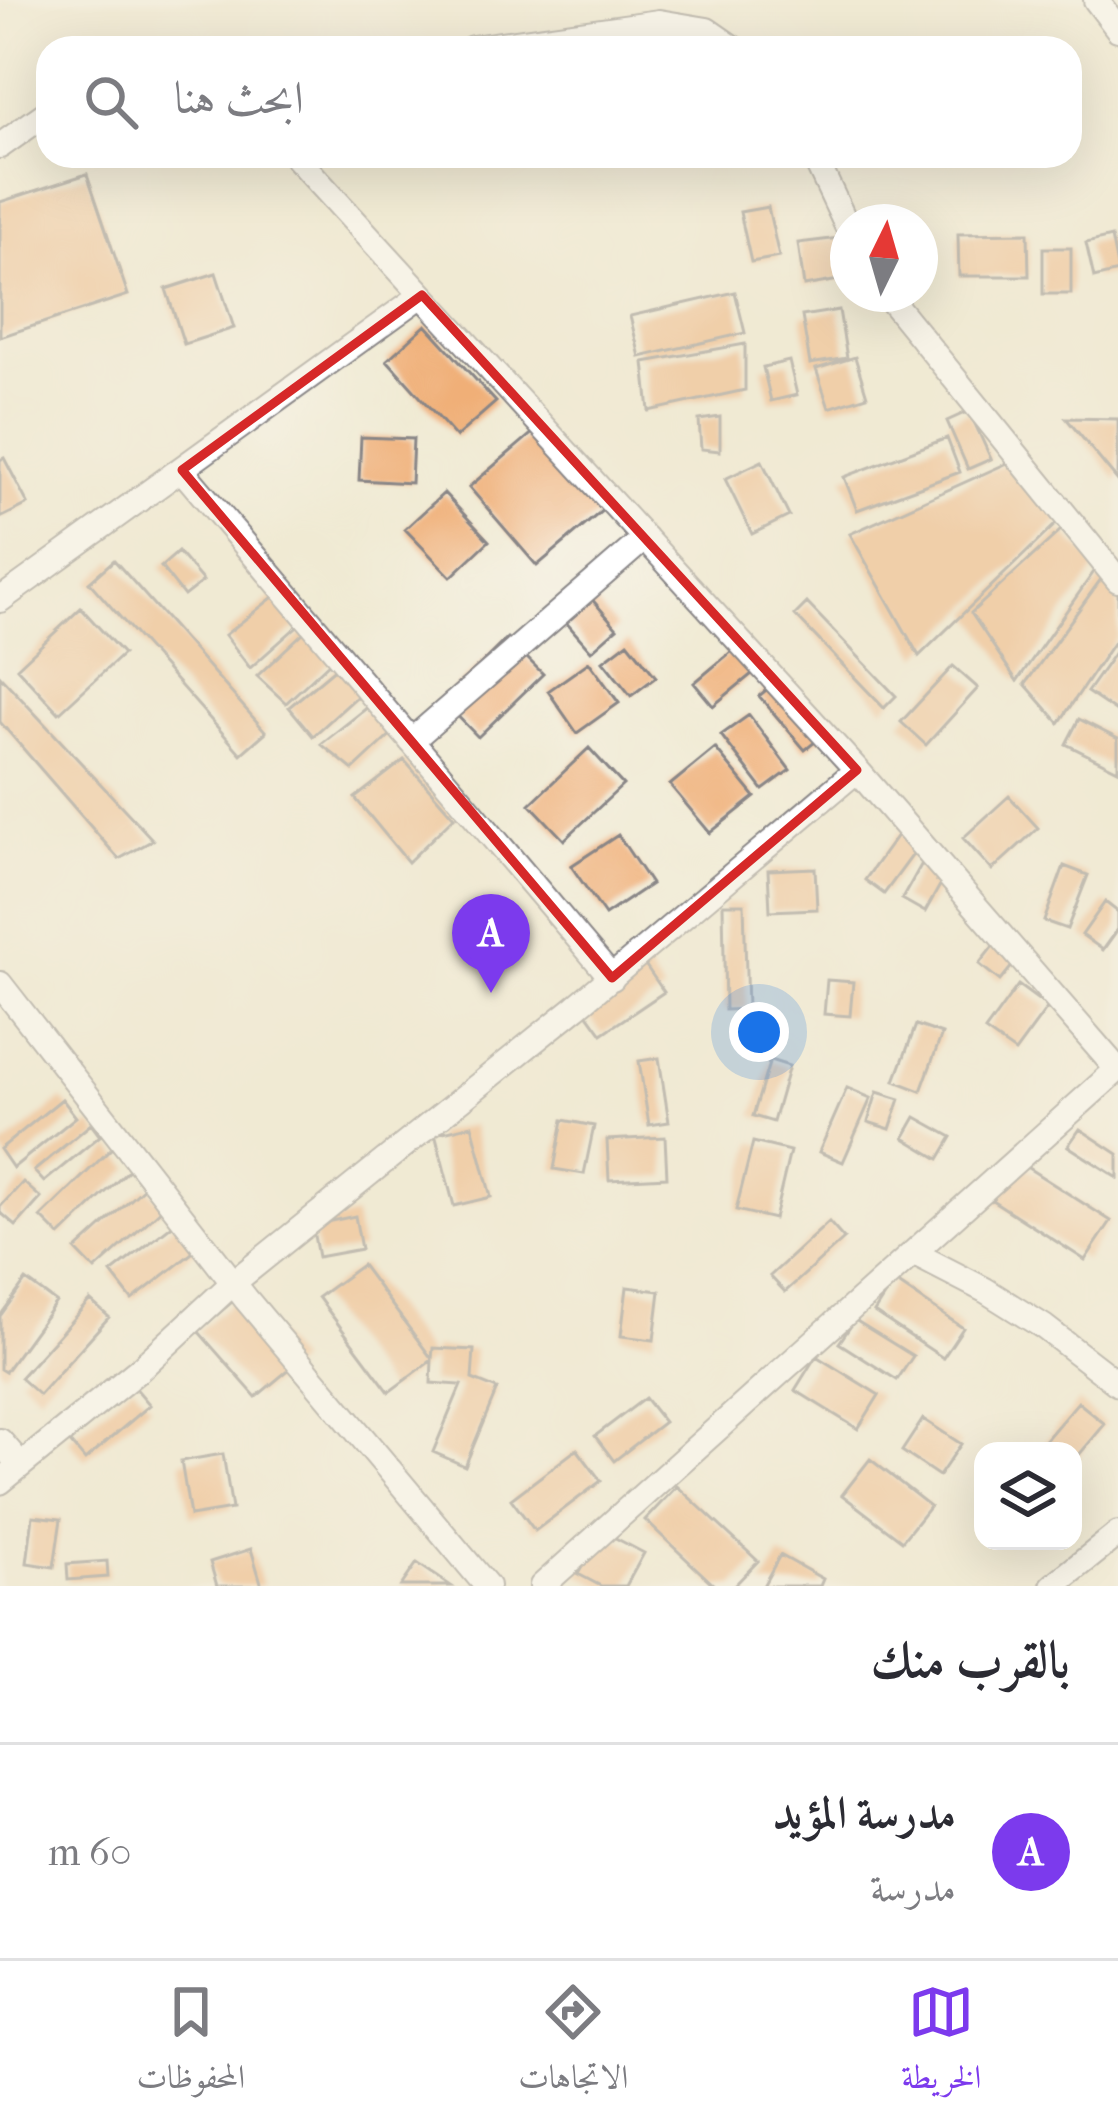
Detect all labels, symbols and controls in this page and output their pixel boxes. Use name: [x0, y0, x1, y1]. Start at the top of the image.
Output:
search box: [36, 36, 1082, 168]
icon: search: [78, 69, 144, 135]
text: ابحث هنا: [174, 72, 304, 125]
north arrow: [830, 204, 938, 312]
pin: A: [452, 894, 530, 993]
your location: [729, 1002, 789, 1062]
map controls: [974, 1442, 1082, 1550]
button: layers: [974, 1442, 1082, 1550]
text: بالقرب منك: [871, 1630, 1070, 1690]
text: مدرسة المؤيد: [773, 1787, 956, 1840]
text: 60 m: [48, 1829, 131, 1875]
text: A: [1018, 1829, 1044, 1875]
text: مدرسة: [870, 1865, 956, 1911]
tab: المحفوظات: [136, 1979, 245, 2109]
tab: الاتجاهات: [518, 1979, 628, 2109]
tab: الخريطة: [901, 1979, 982, 2109]

